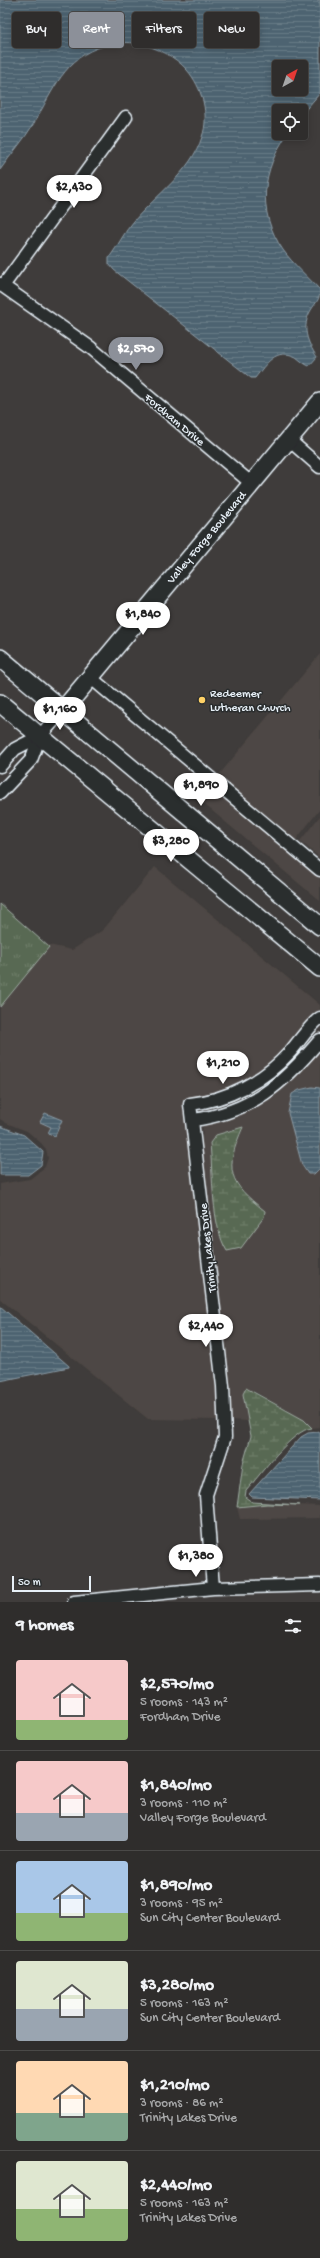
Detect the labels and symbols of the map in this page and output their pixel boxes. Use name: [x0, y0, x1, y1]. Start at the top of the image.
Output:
north arrow: [272, 60, 308, 96]
pin: $2,430: [41, 175, 107, 209]
pin: $2,570: [103, 337, 169, 371]
street label: Fordham Drive: [140, 391, 207, 450]
street label: Valley Forge Boulevard: [164, 489, 251, 588]
pin: $1,840: [110, 602, 176, 636]
place label: Redeemer Lutheran Church: [210, 688, 291, 716]
marker: Redeemer Lutheran Church: [197, 695, 207, 705]
pin: $1,160: [27, 697, 93, 731]
pin: $1,890: [168, 773, 234, 807]
pin: $3,280: [138, 829, 204, 863]
pin: $1,210: [190, 1051, 256, 1085]
street label: Trinity Lakes Drive: [197, 1202, 221, 1294]
pin: $2,440: [173, 1314, 239, 1348]
pin: $1,380: [163, 1544, 229, 1578]
scale bar: [12, 1574, 91, 1593]

